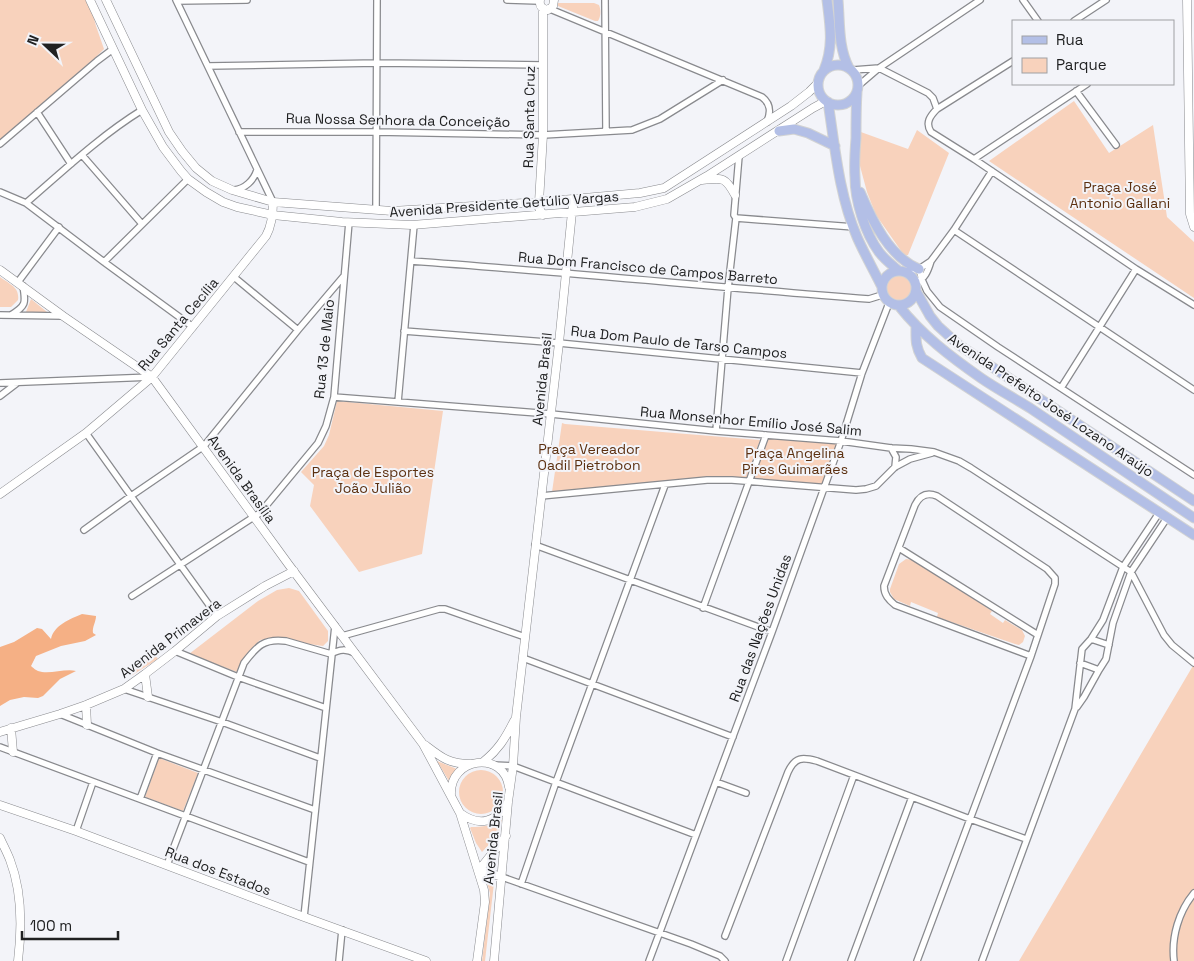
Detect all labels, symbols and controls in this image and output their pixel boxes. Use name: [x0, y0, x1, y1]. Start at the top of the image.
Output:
north arrow: [20, 20, 70, 70]
legend: [1012, 20, 1174, 85]
text: Rua: [1056, 30, 1084, 49]
text: N: [23, 32, 43, 48]
text: Parque: [1056, 55, 1107, 74]
street label: Rua Santa Cruz: [519, 66, 539, 168]
street label: Rua Nossa Senhora da Conceição: [286, 109, 510, 131]
park label: Praça José Antonio Gallani: [1070, 178, 1170, 212]
street label: Avenida Presidente Getúlio Vargas: [389, 187, 619, 221]
street label: Rua Dom Francisco de Campos Barreto: [517, 248, 779, 288]
street label: Rua Santa Cecília: [134, 274, 222, 374]
street label: Rua 13 de Maio: [310, 298, 338, 400]
street label: Rua Dom Paulo de Tarso Campos: [570, 322, 788, 362]
street label: Avenida Prefeito José Lozano Araújo: [945, 329, 1157, 481]
street label: Avenida Brasil: [528, 332, 556, 426]
street label: Rua Monsenhor Emílio José Salim: [639, 402, 863, 440]
street label: Avenida Brasília: [204, 431, 280, 527]
park label: Praça Vereador Oadil Pietrobon: [538, 440, 640, 474]
park label: Praça Angelina Pires Guimarães: [742, 444, 848, 478]
park label: Praça de Esportes João Julião: [312, 463, 434, 497]
street label: Rua das Nações Unidas: [725, 552, 795, 704]
street label: Avenida Primavera: [116, 594, 224, 682]
street label: Avenida Brasil: [479, 791, 507, 885]
street label: Rua dos Estados: [162, 843, 274, 899]
scale bar: [22, 908, 119, 940]
text: 100 m: [30, 916, 72, 935]

